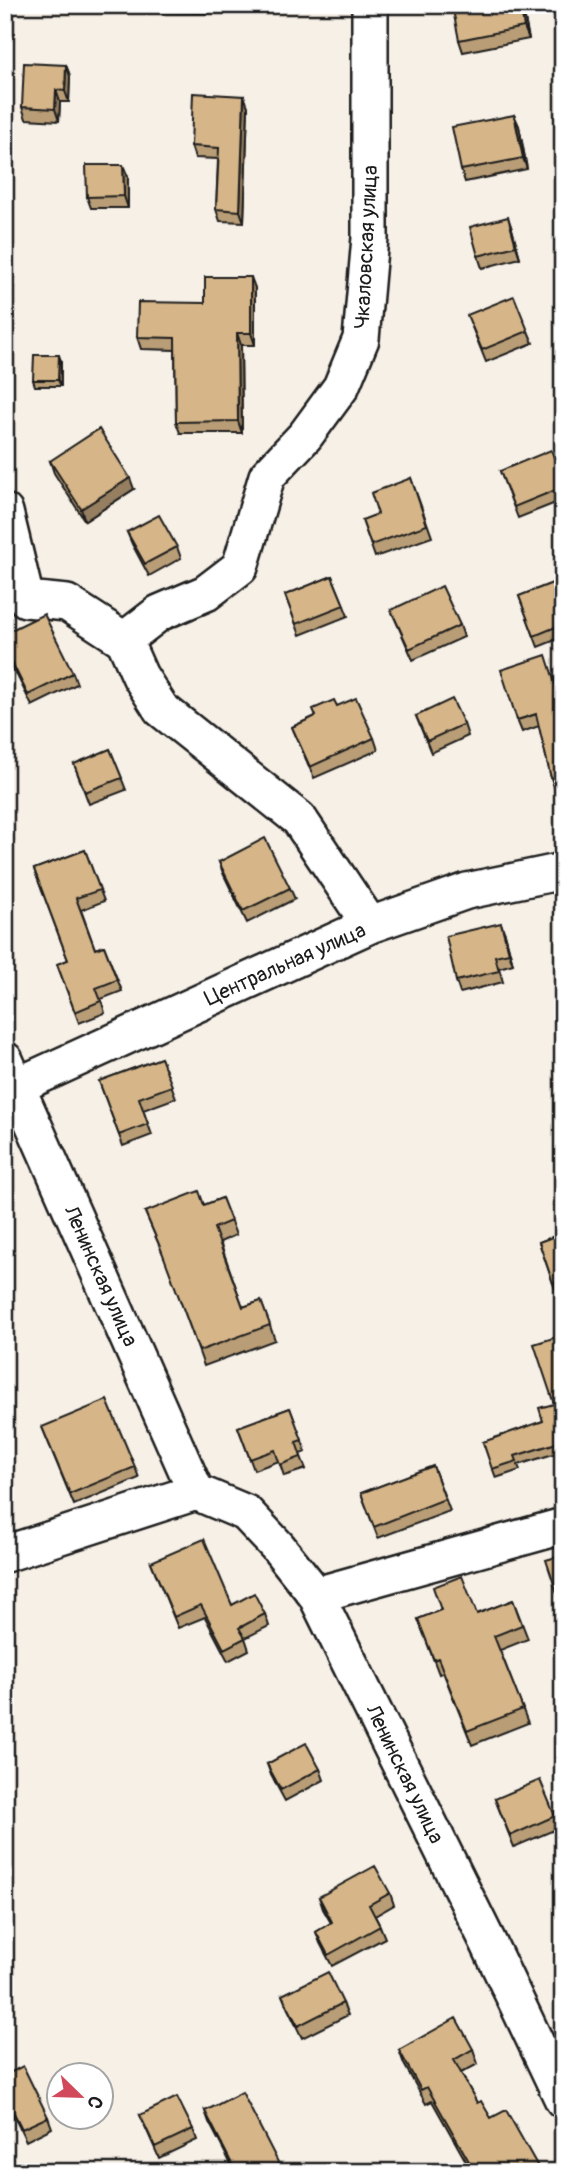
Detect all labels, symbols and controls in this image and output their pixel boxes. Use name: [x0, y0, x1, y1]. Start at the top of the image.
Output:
street label: Чкаловская улица: [349, 165, 384, 330]
street label: Центральная улица: [200, 917, 370, 1012]
street label: Ленинская улица: [57, 1201, 144, 1351]
street label: Ленинская улица: [359, 1699, 450, 1848]
north arrow: [46, 2062, 116, 2132]
text: С: [81, 2092, 108, 2113]

